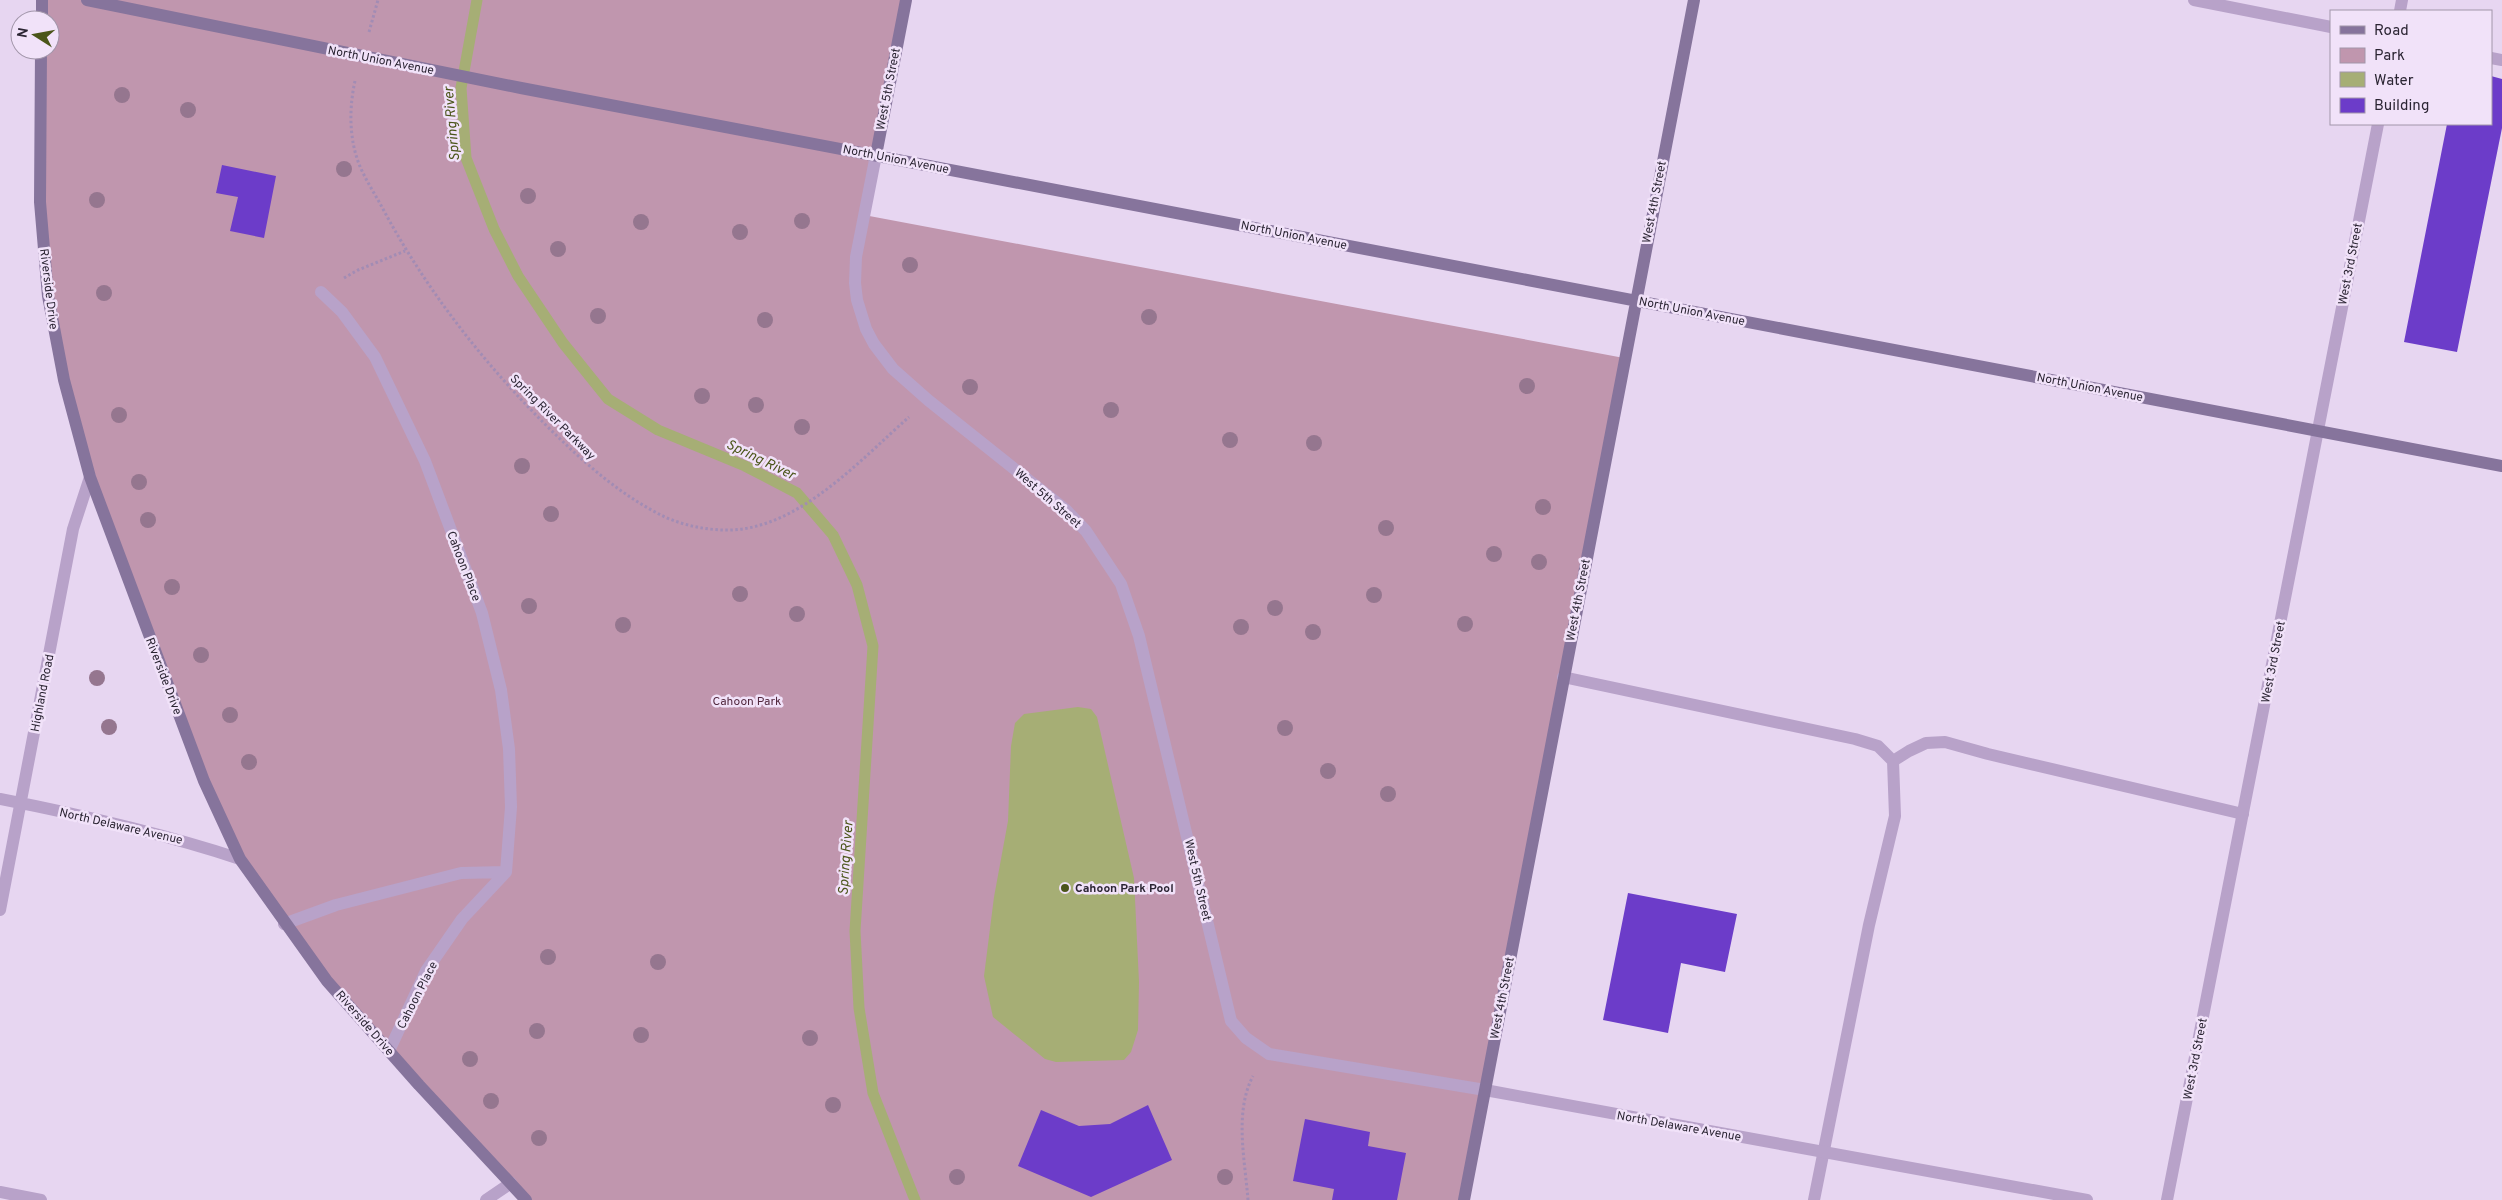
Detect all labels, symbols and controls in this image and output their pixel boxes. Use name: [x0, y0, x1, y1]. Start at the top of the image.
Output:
north arrow: [10, 10, 60, 60]
legend: [2330, 10, 2492, 125]
text: Road: [2374, 22, 2409, 41]
text: N: [14, 26, 33, 39]
street label: North Union Avenue: [326, 43, 435, 79]
street label: West 5th Street: [873, 47, 905, 132]
text: Park: [2374, 47, 2405, 66]
text: Water: [2374, 72, 2414, 91]
water label: Spring River: [441, 84, 464, 162]
text: Building: [2374, 97, 2429, 116]
street label: North Union Avenue: [841, 142, 950, 178]
street label: West 4th Street: [1639, 160, 1671, 245]
street label: North Union Avenue: [1239, 218, 1348, 254]
street label: West 3rd Street: [2335, 222, 2367, 307]
street label: Riverside Drive: [35, 248, 61, 330]
street label: North Union Avenue: [1637, 294, 1746, 330]
street label: North Union Avenue: [2035, 370, 2144, 406]
street label: Spring River Parkway: [506, 371, 599, 464]
water label: Spring River: [723, 436, 799, 485]
street label: West 5th Street: [1011, 465, 1084, 532]
street label: Cahoon Place: [442, 529, 484, 604]
street label: West 4th Street: [1563, 558, 1595, 643]
street label: West 3rd Street: [2258, 620, 2290, 705]
street label: Riverside Drive: [141, 636, 185, 717]
street label: Highland Road: [28, 653, 58, 733]
park label: Cahoon Park: [713, 694, 781, 710]
street label: North Delaware Avenue: [58, 805, 184, 849]
water label: Spring River: [835, 819, 858, 896]
street label: West 5th Street: [1180, 838, 1214, 923]
place label: Cahoon Park Pool: [1075, 881, 1174, 897]
marker: Cahoon Park Pool: [1059, 882, 1071, 894]
street label: West 4th Street: [1487, 956, 1519, 1041]
street label: Cahoon Place: [394, 959, 442, 1032]
street label: Riverside Drive: [332, 988, 397, 1060]
street label: West 3rd Street: [2180, 1017, 2212, 1102]
street label: North Delaware Avenue: [1615, 1108, 1742, 1146]

